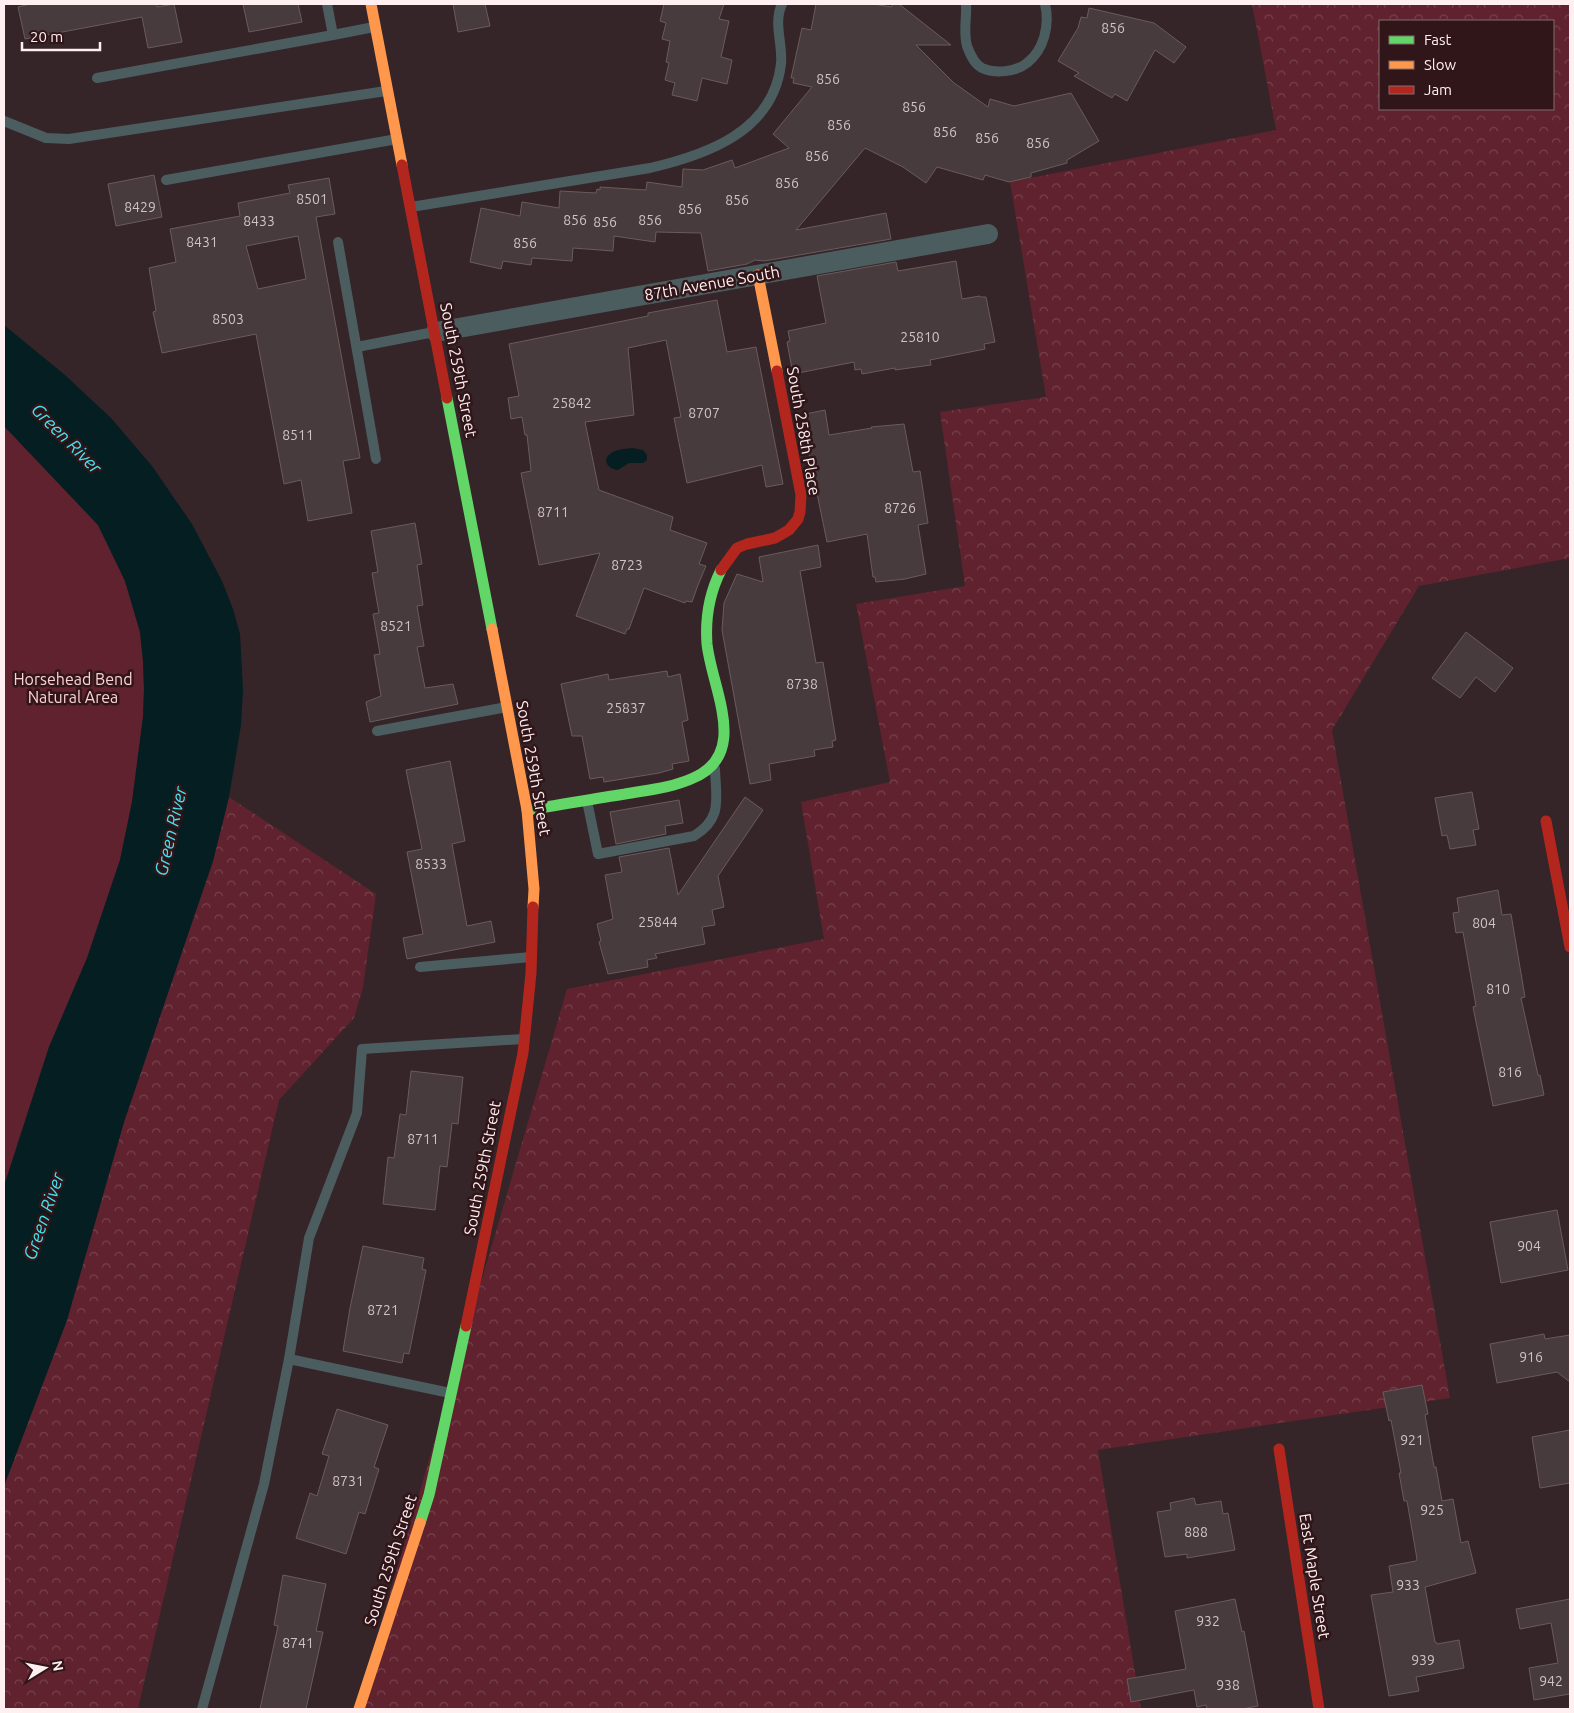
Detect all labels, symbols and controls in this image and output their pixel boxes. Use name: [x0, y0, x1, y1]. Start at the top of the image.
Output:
scale bar: [22, 20, 100, 52]
house number: 856: [1101, 20, 1125, 36]
legend: [1379, 20, 1554, 110]
text: 20 m: [30, 28, 63, 45]
text: Fast: [1424, 31, 1452, 48]
text: Slow: [1424, 56, 1457, 73]
house number: 856: [816, 71, 840, 87]
text: Jam: [1424, 81, 1452, 98]
house number: 856: [902, 99, 926, 115]
house number: 856: [827, 117, 851, 133]
house number: 856: [933, 124, 957, 140]
house number: 856: [975, 130, 999, 146]
house number: 856: [1026, 135, 1050, 151]
house number: 856: [805, 148, 829, 164]
house number: 856: [775, 175, 799, 191]
house number: 8501: [296, 191, 328, 207]
house number: 856: [725, 192, 749, 208]
house number: 8429: [124, 199, 156, 215]
house number: 856: [678, 201, 702, 217]
house number: 856: [563, 212, 587, 228]
house number: 856: [638, 212, 662, 228]
house number: 8433: [243, 213, 275, 229]
house number: 856: [593, 214, 617, 230]
house number: 8431: [186, 234, 218, 250]
house number: 856: [513, 235, 537, 251]
street label: 87th Avenue South: [643, 262, 781, 304]
street label: South 259th Street: [437, 301, 481, 440]
house number: 8503: [212, 311, 244, 327]
house number: 25810: [900, 329, 940, 345]
street label: South 258th Place: [784, 365, 824, 497]
house number: 25842: [552, 395, 592, 411]
water label: Green River: [28, 399, 107, 478]
house number: 8707: [688, 405, 720, 421]
house number: 8511: [282, 427, 314, 443]
house number: 8726: [884, 500, 916, 516]
house number: 8711: [537, 504, 569, 520]
house number: 8723: [611, 557, 643, 573]
house number: 8521: [380, 618, 412, 634]
park label: Horsehead Bend Natural Area: [13, 670, 133, 706]
house number: 8738: [786, 676, 818, 692]
street label: South 259th Street: [513, 699, 555, 838]
house number: 25837: [606, 700, 646, 716]
water label: Green River: [150, 783, 190, 878]
house number: 8533: [415, 856, 447, 872]
house number: 25844: [638, 914, 678, 930]
house number: 804: [1472, 915, 1496, 931]
house number: 810: [1486, 981, 1510, 997]
house number: 816: [1498, 1064, 1522, 1080]
street label: South 259th Street: [460, 1098, 504, 1237]
house number: 8711: [407, 1131, 439, 1147]
water label: Green River: [19, 1169, 68, 1262]
house number: 904: [1517, 1238, 1541, 1254]
house number: 8721: [367, 1302, 399, 1318]
house number: 916: [1519, 1349, 1543, 1365]
house number: 921: [1400, 1432, 1424, 1448]
house number: 8731: [332, 1473, 364, 1489]
street label: South 259th Street: [360, 1491, 420, 1628]
house number: 925: [1420, 1502, 1444, 1518]
street label: East Maple Street: [1296, 1512, 1334, 1641]
house number: 888: [1184, 1524, 1208, 1540]
house number: 933: [1396, 1577, 1420, 1593]
house number: 932: [1196, 1613, 1220, 1629]
house number: 8741: [282, 1635, 314, 1651]
north arrow: [20, 1643, 70, 1693]
house number: 939: [1411, 1652, 1435, 1668]
text: N: [49, 1659, 67, 1672]
house number: 942: [1539, 1673, 1563, 1689]
house number: 938: [1216, 1677, 1240, 1693]

